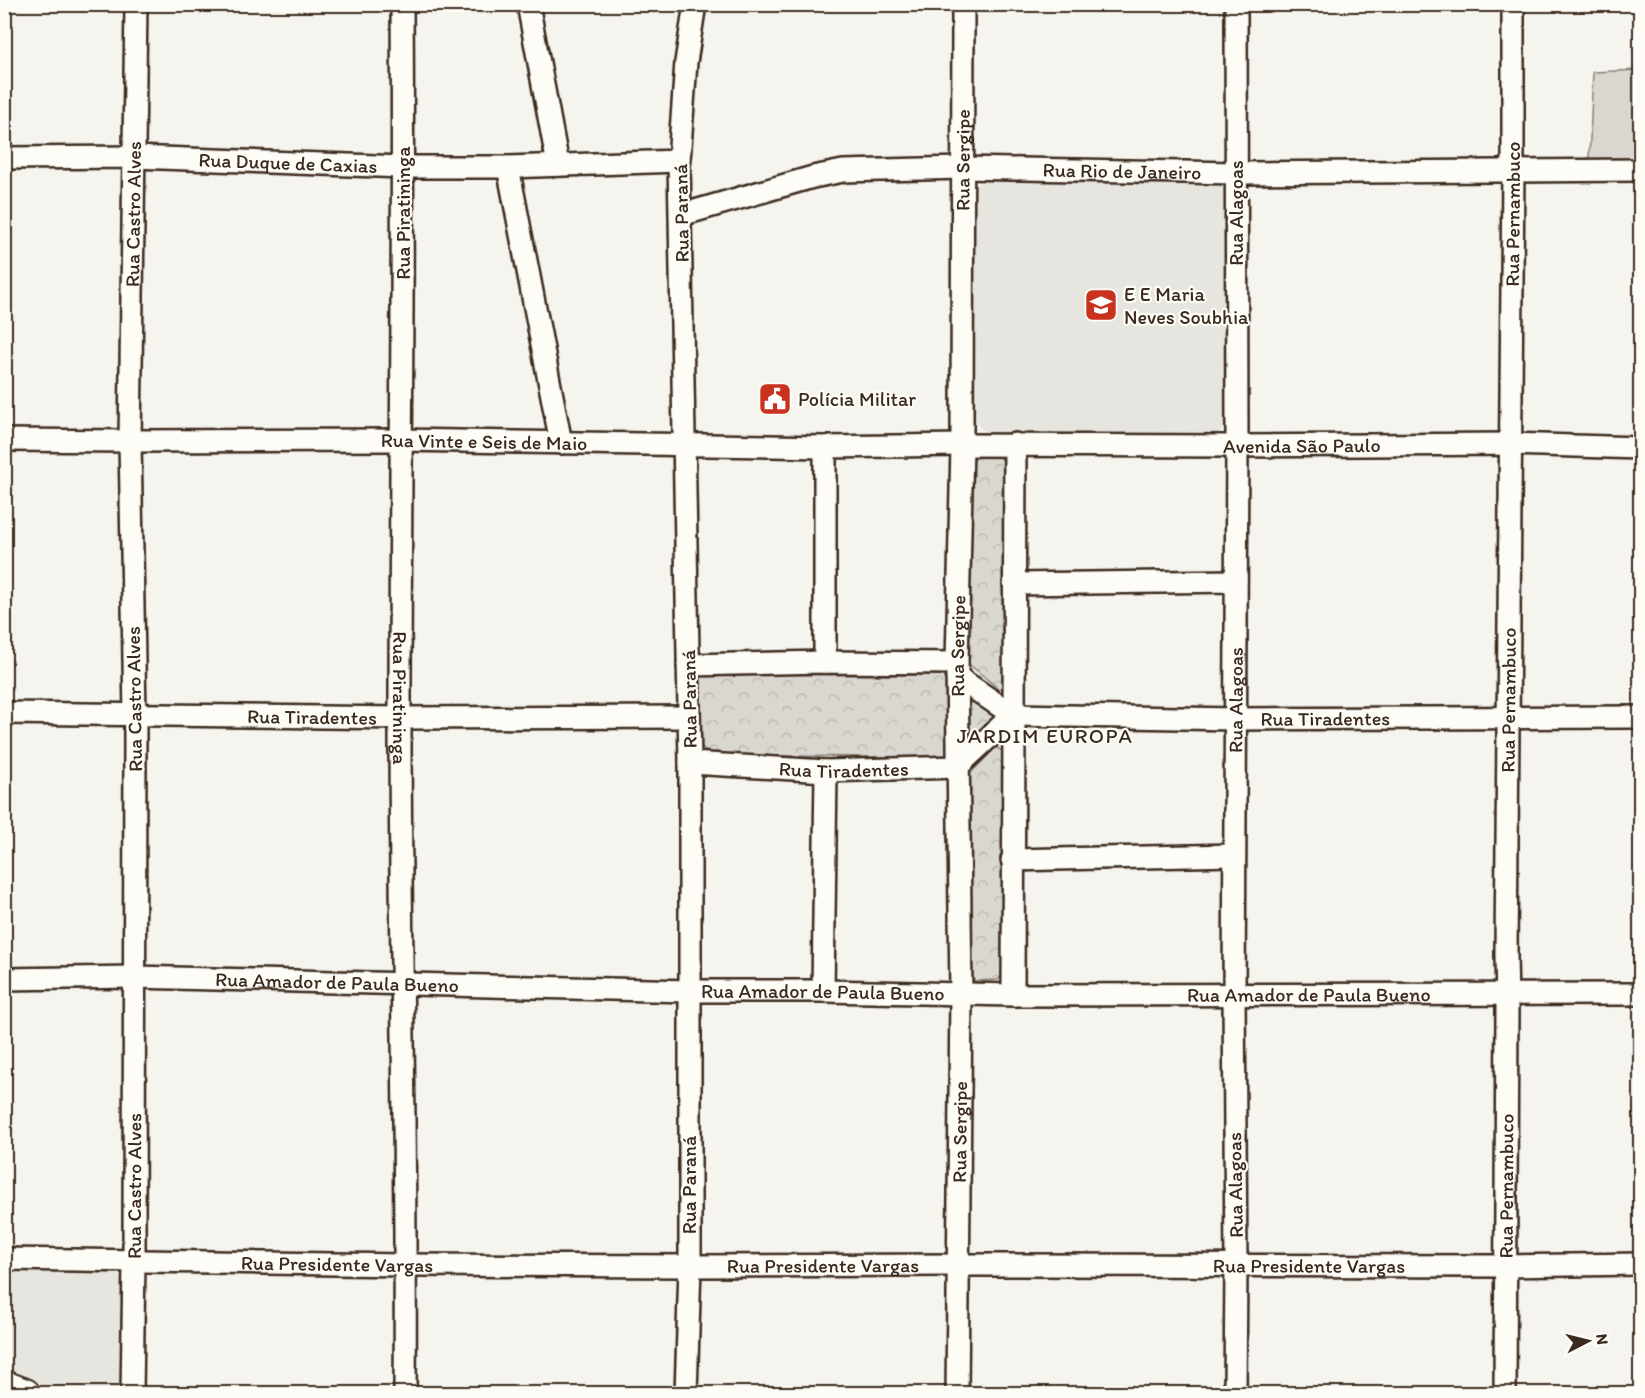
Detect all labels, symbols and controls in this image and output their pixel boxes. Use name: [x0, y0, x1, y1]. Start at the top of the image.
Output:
street label: Rua Sergipe: [951, 109, 975, 211]
street label: Rua Castro Alves: [120, 141, 146, 287]
street label: Rua Pernambuco: [1500, 142, 1525, 287]
street label: Rua Piratininga: [391, 146, 415, 280]
street label: Rua Duque de Caxias: [198, 147, 378, 178]
street label: Rua Rio de Janeiro: [1043, 157, 1201, 184]
street label: Rua Alagoas: [1224, 160, 1248, 266]
street label: Rua Paraná: [668, 163, 694, 263]
place label: E E Maria Neves Soubhia: [1124, 282, 1249, 329]
school or university icon: E E Maria Neves Soubhia: [1083, 287, 1119, 323]
public building icon: Polícia Militar: [757, 381, 793, 417]
place label: Polícia Militar: [798, 387, 916, 411]
street label: Rua Vinte e Seis de Maio: [381, 428, 588, 455]
street label: Avenida São Paulo: [1223, 433, 1381, 458]
street label: Rua Sergipe: [945, 595, 971, 697]
street label: Rua Castro Alves: [121, 626, 147, 772]
street label: Rua Pernambuco: [1496, 627, 1521, 773]
street label: Rua Piratininga: [388, 631, 412, 765]
street label: Rua Alagoas: [1223, 647, 1248, 753]
street label: Rua Paraná: [676, 649, 702, 749]
street label: Rua Tiradentes: [247, 704, 377, 730]
street label: Rua Tiradentes: [1260, 706, 1390, 731]
district label: JARDIM EUROPA: [957, 723, 1133, 748]
street label: Rua Tiradentes: [778, 756, 909, 783]
street label: Rua Amador de Paula Bueno: [215, 967, 459, 997]
street label: Rua Amador de Paula Bueno: [701, 979, 945, 1006]
street label: Rua Amador de Paula Bueno: [1187, 982, 1431, 1007]
street label: Rua Sergipe: [947, 1081, 972, 1183]
street label: Rua Castro Alves: [122, 1113, 146, 1259]
street label: Rua Pernambuco: [1494, 1113, 1518, 1259]
street label: Rua Alagoas: [1222, 1132, 1248, 1238]
street label: Rua Paraná: [677, 1135, 701, 1234]
street label: Rua Presidente Vargas: [241, 1251, 433, 1277]
street label: Rua Presidente Vargas: [727, 1253, 919, 1278]
street label: Rua Presidente Vargas: [1213, 1253, 1405, 1278]
north arrow: [1558, 1311, 1618, 1371]
text: N: [1592, 1333, 1612, 1346]

